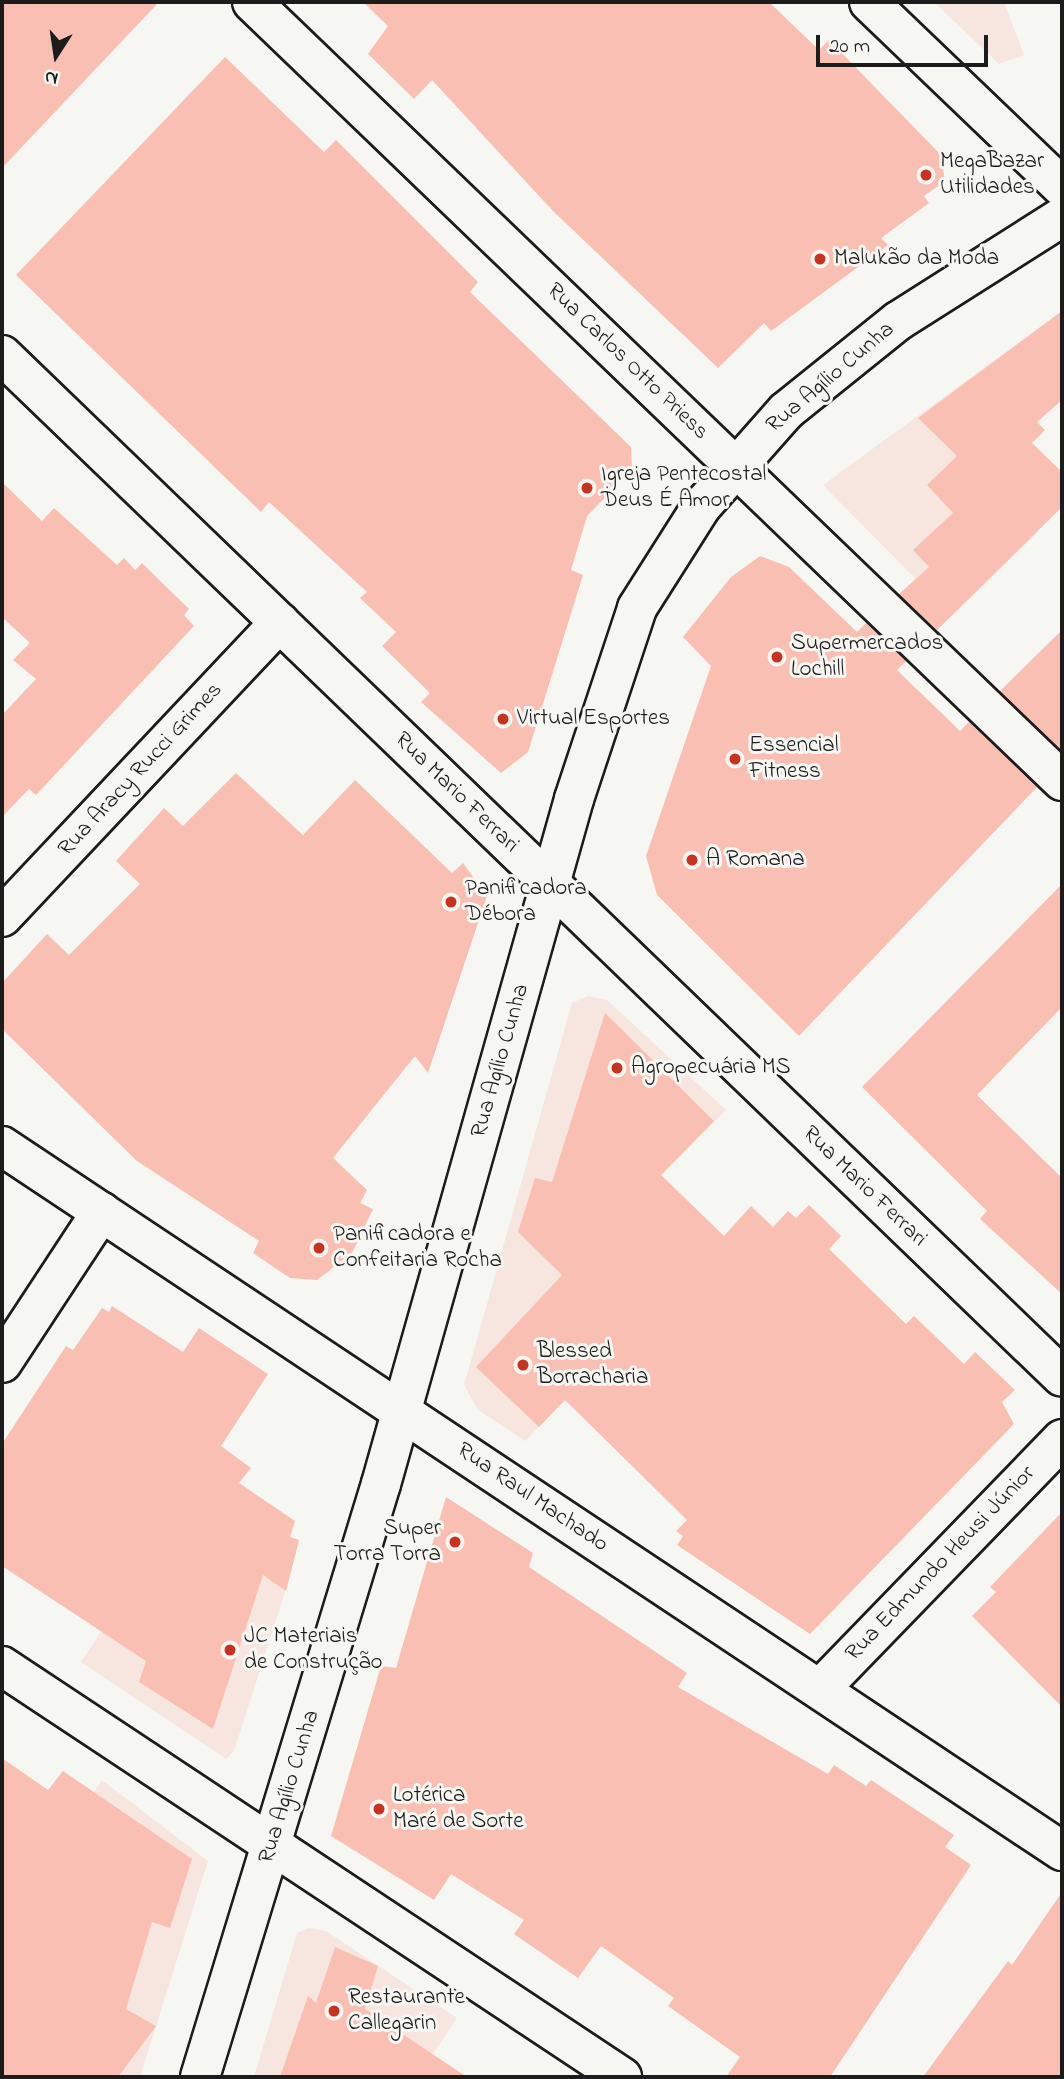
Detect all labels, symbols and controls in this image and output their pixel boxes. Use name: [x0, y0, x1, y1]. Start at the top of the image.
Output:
north arrow: [21, 21, 91, 91]
scale bar: [819, 21, 990, 65]
text: 20 m: [829, 32, 870, 62]
text: N: [42, 62, 61, 92]
place label: MegaBazar Utilidades: [940, 148, 1044, 202]
marker: MegaBazar Utilidades: [918, 167, 934, 183]
place label: Malukão da Moda: [834, 245, 999, 273]
marker: Malukão da Moda: [812, 251, 828, 267]
street label: Rua Carlos Otto Priess: [540, 278, 714, 446]
street label: Rua Agílio Cunha: [761, 316, 901, 440]
place label: Igreja Pentecostal Deus É Amor: [601, 461, 766, 515]
marker: Igreja Pentecostal Deus É Amor: [579, 480, 595, 496]
place label: Supermercados Lochill: [791, 630, 943, 684]
marker: Supermercados Lochill: [769, 649, 785, 665]
street label: Rua Aracy Rucci Grimes: [53, 677, 229, 863]
place label: Virtual Esportes: [517, 705, 670, 733]
marker: Virtual Esportes: [495, 711, 511, 727]
street label: Rua Mario Ferrari: [388, 727, 524, 859]
place label: Essencial Fitness: [749, 732, 839, 786]
marker: Essencial Fitness: [727, 751, 743, 767]
place label: A Romana: [706, 846, 805, 874]
marker: A Romana: [684, 852, 700, 868]
place label: Panificadora Débora: [465, 875, 587, 929]
marker: Panificadora Débora: [443, 894, 459, 910]
street label: Rua Agílio Cunha: [466, 981, 536, 1141]
place label: Agropecuária MS: [631, 1054, 791, 1082]
marker: Agropecuária MS: [609, 1060, 625, 1076]
street label: Rua Mario Ferrari: [796, 1121, 932, 1253]
place label: Panificadora e Confeitaria Rocha: [333, 1221, 502, 1275]
marker: Panificadora e Confeitaria Rocha: [311, 1240, 327, 1256]
place label: Blessed Borracharia: [537, 1338, 648, 1392]
marker: Blessed Borracharia: [515, 1357, 531, 1373]
street label: Rua Raul Machado: [451, 1437, 613, 1559]
street label: Rua Edmundo Heusi Júnior: [840, 1461, 1042, 1667]
place label: Super Torra Torra: [333, 1515, 441, 1569]
marker: Super Torra Torra: [447, 1534, 463, 1550]
place label: JC Materiais de Construção: [244, 1623, 382, 1677]
marker: JC Materiais de Construção: [222, 1642, 238, 1658]
street label: Rua Agílio Cunha: [254, 1707, 326, 1867]
place label: Lotérica Maré de Sorte: [393, 1782, 523, 1836]
marker: Lotérica Maré de Sorte: [371, 1801, 387, 1817]
place label: Restaurante Callegarin: [348, 1984, 465, 2038]
marker: Restaurante Callegarin: [326, 2003, 342, 2019]

